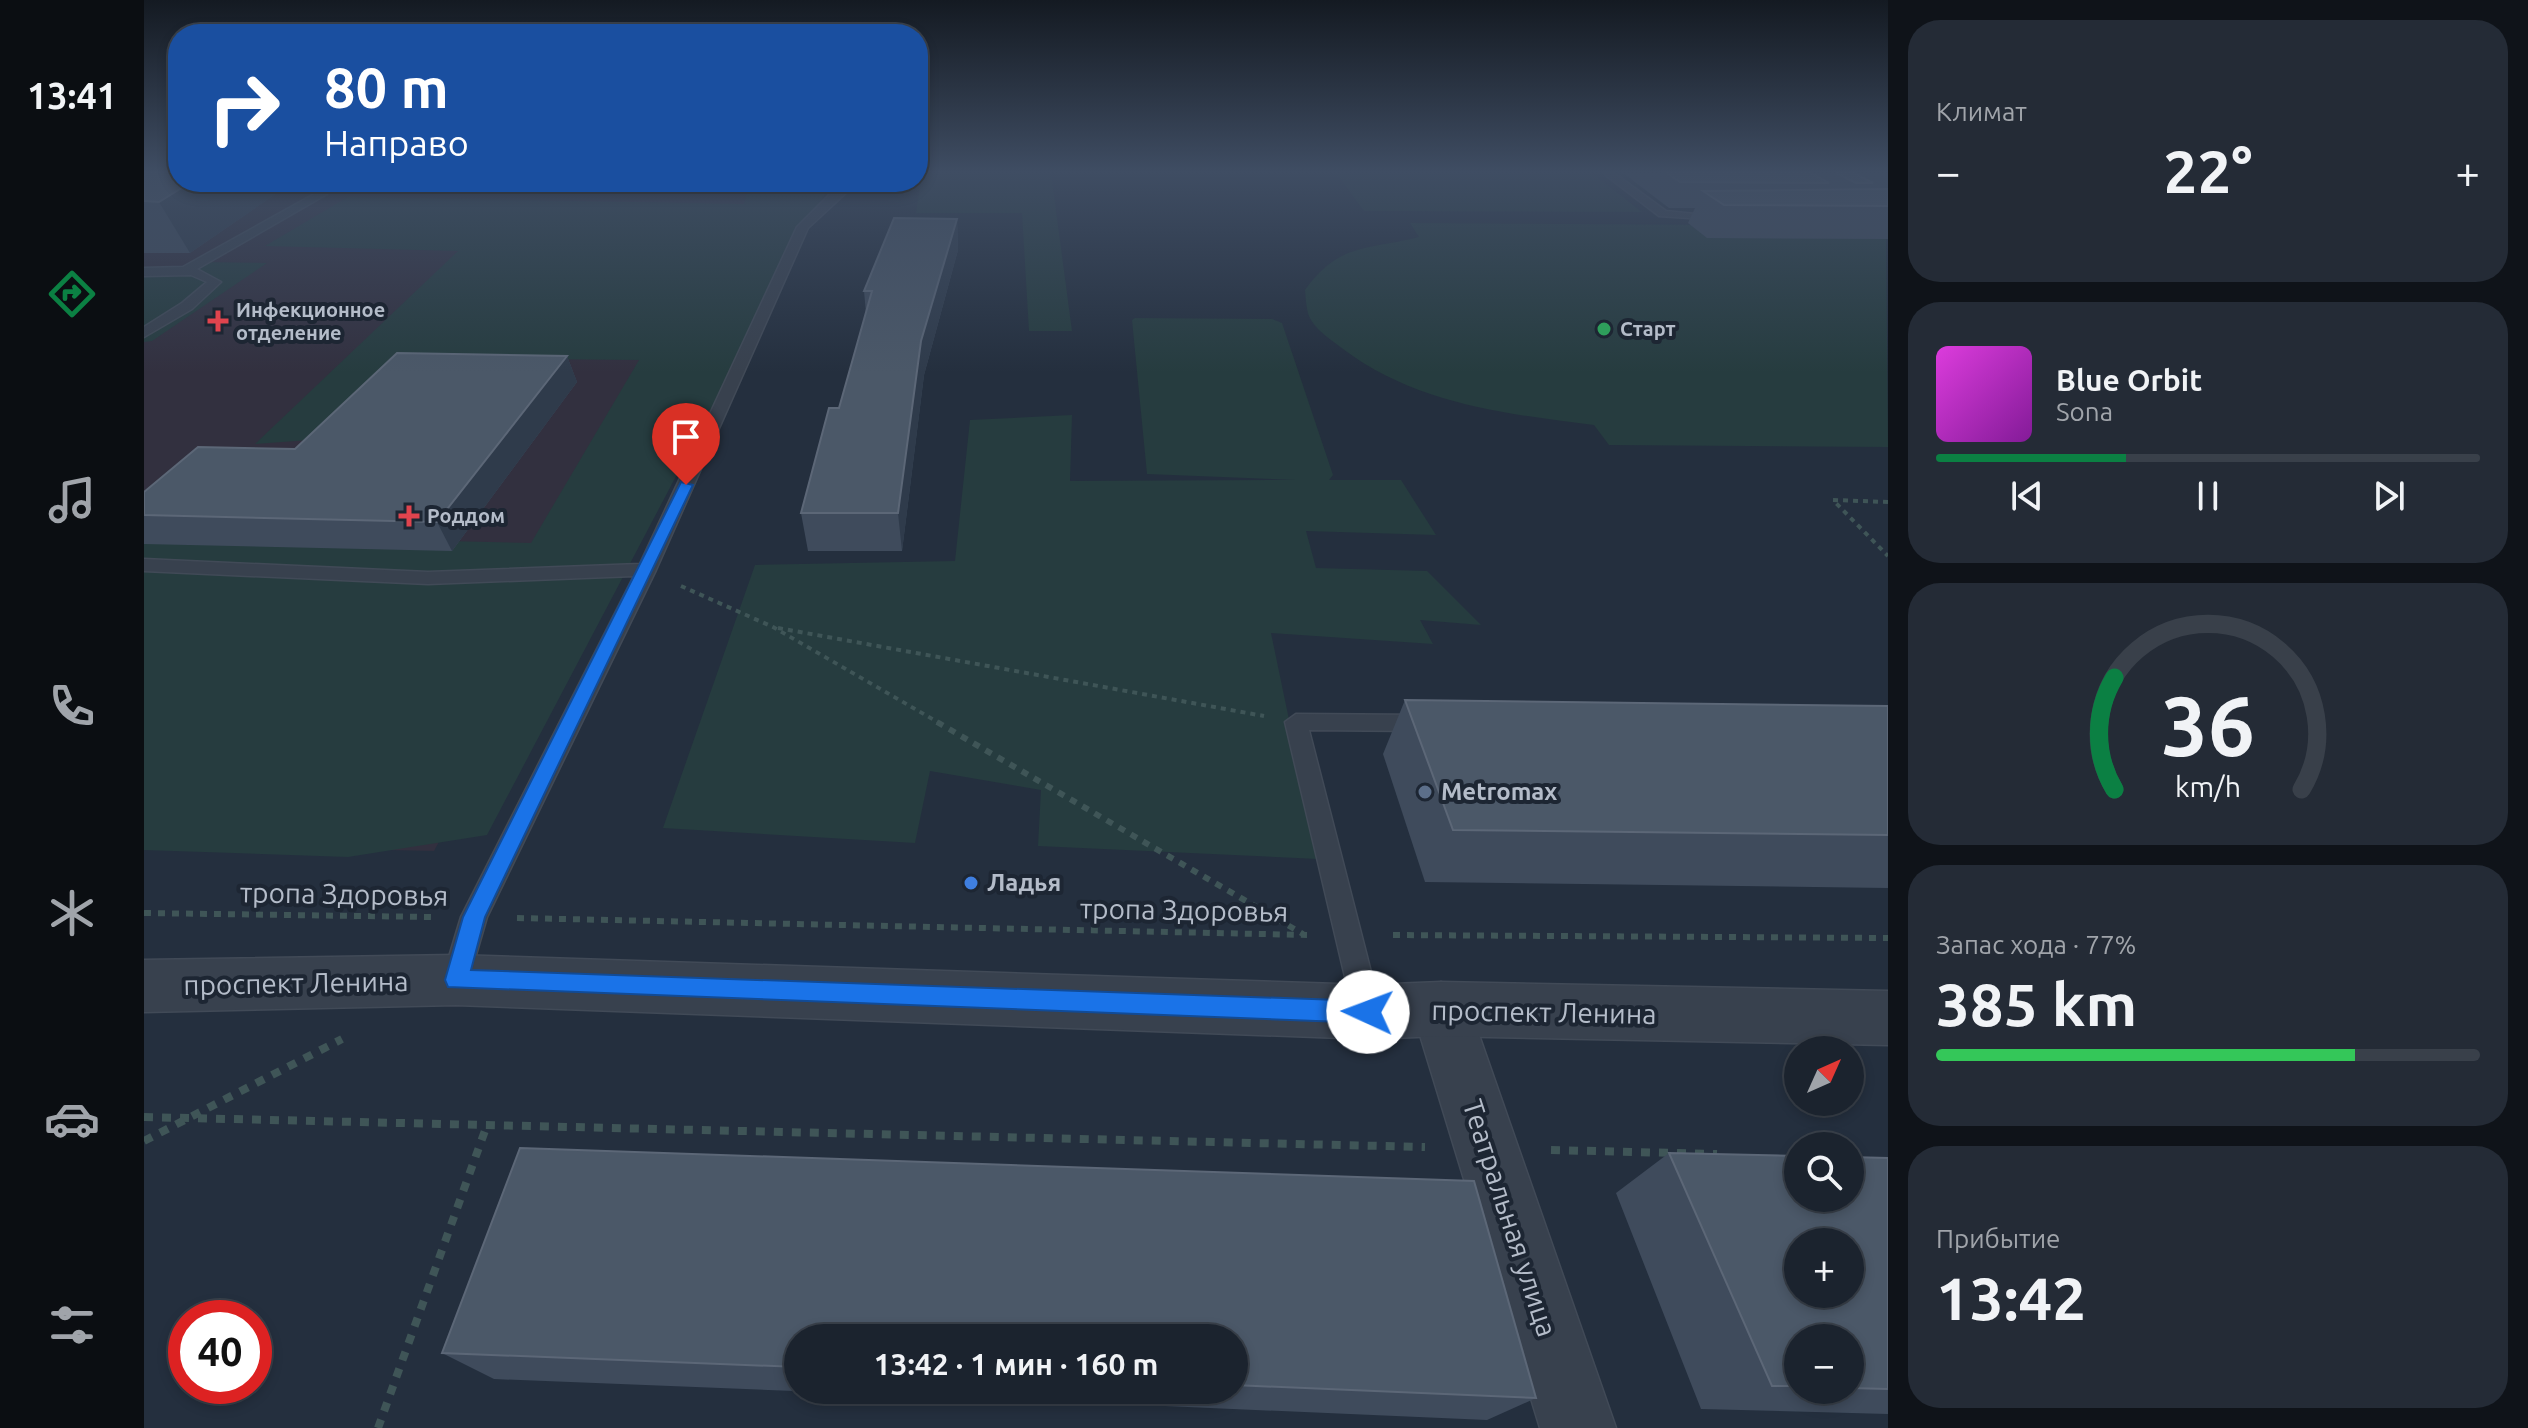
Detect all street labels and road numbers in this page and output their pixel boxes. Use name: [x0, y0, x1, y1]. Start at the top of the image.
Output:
street label: тропа Здоровья: [240, 876, 448, 911]
street label: тропа Здоровья: [1080, 892, 1288, 927]
street label: проспект Ленина: [183, 965, 409, 1000]
street label: проспект Ленина: [1431, 994, 1657, 1029]
street label: Театральная улица: [1458, 1096, 1563, 1340]

